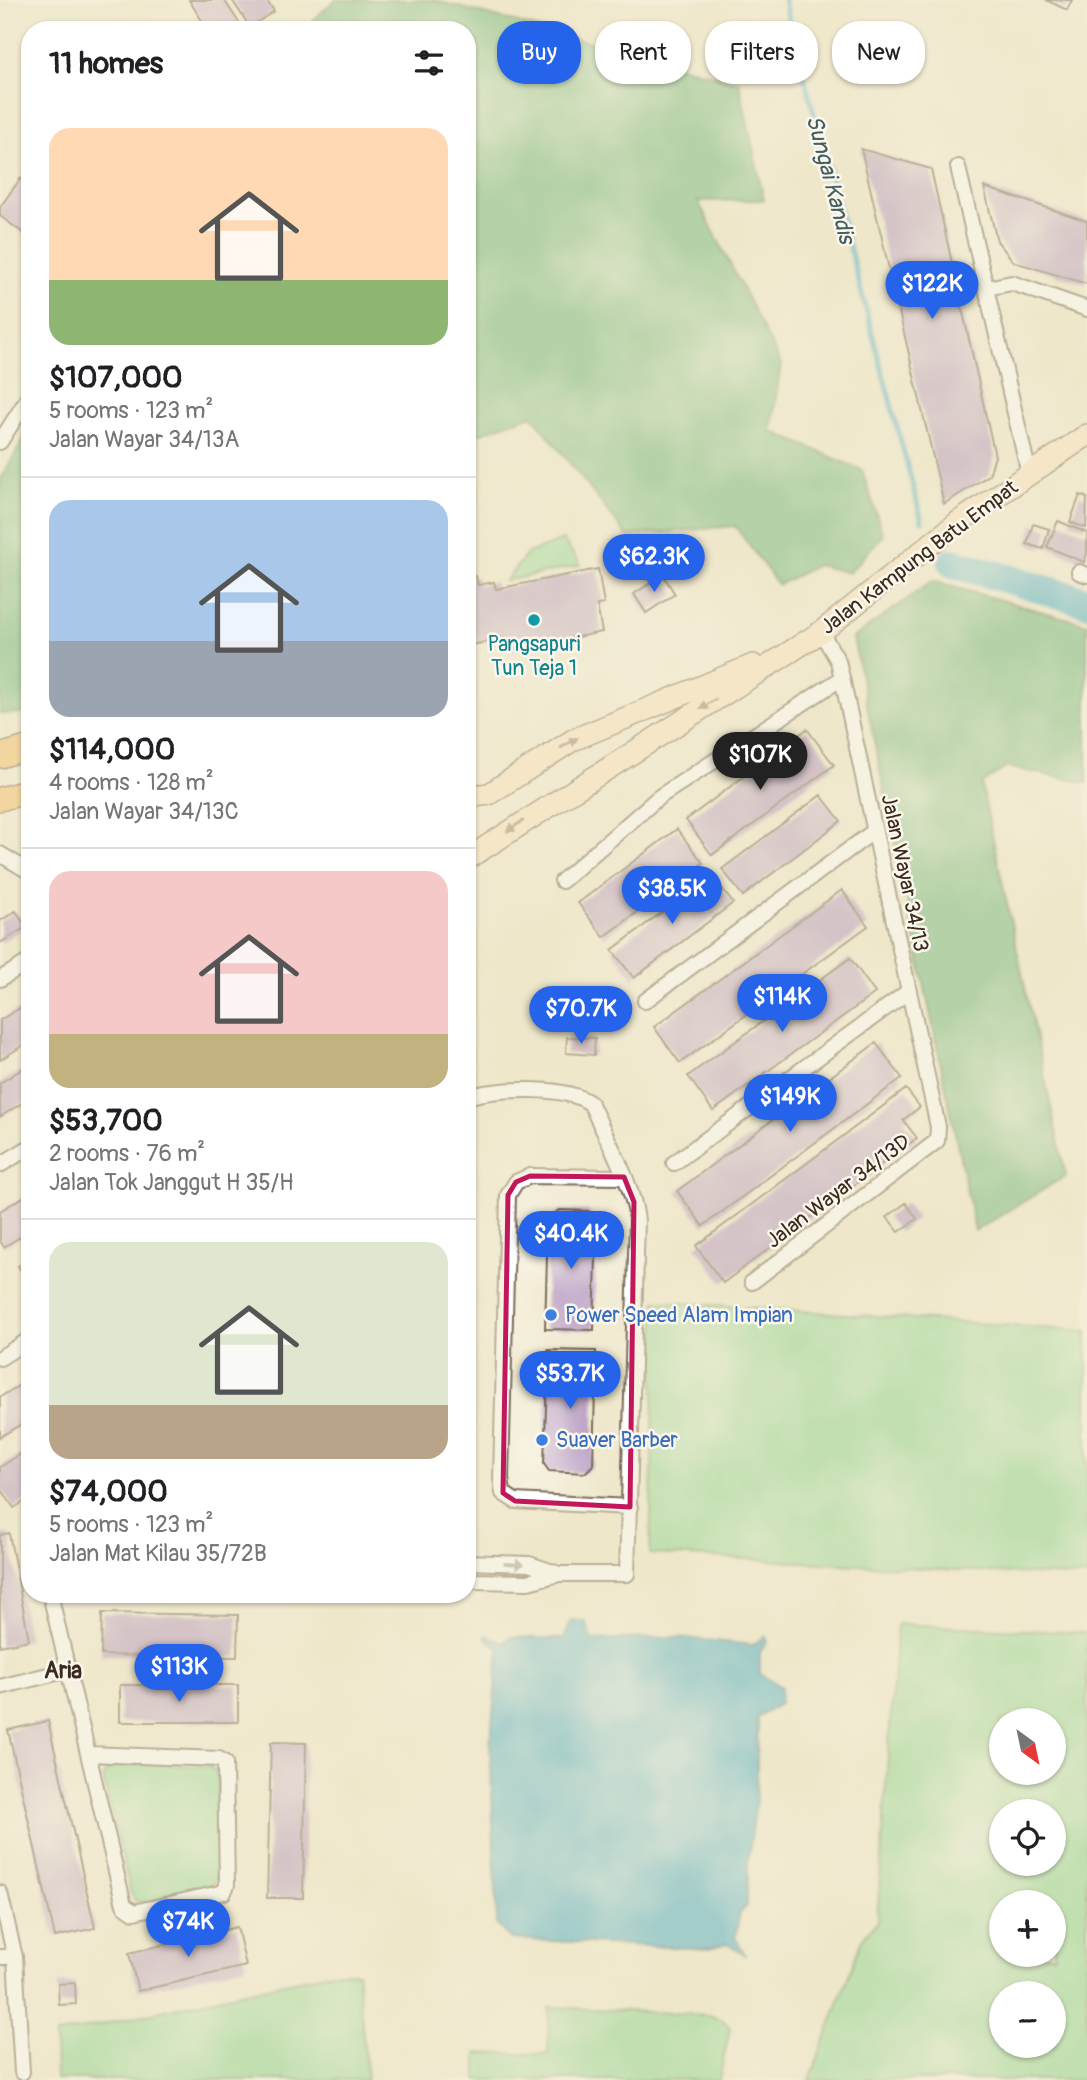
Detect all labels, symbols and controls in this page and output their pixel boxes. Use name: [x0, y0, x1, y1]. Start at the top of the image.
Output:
chip: Buy: [497, 21, 581, 84]
chip: Rent: [595, 21, 691, 84]
chip: Filters: [705, 21, 818, 84]
chip: New: [832, 21, 925, 84]
icon: filters: [410, 44, 448, 82]
text: 11 homes: [49, 45, 163, 82]
water label: Sungai Kandis: [799, 112, 862, 249]
icon: home: [186, 173, 312, 299]
pin: $122K: [883, 262, 981, 321]
text: $122K: [901, 269, 963, 298]
text: $107,000: [49, 359, 182, 396]
text: 5 rooms · 123 m²: [49, 396, 213, 425]
text: Jalan Wayar 34/13A: [49, 425, 239, 454]
street label: Jalan Kampung Batu Empat: [815, 474, 1024, 641]
pin: $62.3K: [597, 534, 711, 594]
text: $62.3K: [619, 542, 689, 571]
icon: home: [186, 545, 312, 671]
marker: Pangsapuri Tun Teja 1: [526, 612, 542, 628]
place label: Pangsapuri Tun Teja 1: [487, 631, 581, 682]
one-way arrow: [698, 698, 717, 711]
text: $114,000: [49, 731, 175, 768]
pin: $107K: [711, 732, 809, 792]
one-way arrow: [560, 737, 579, 749]
text: $107K: [728, 740, 792, 769]
text: 4 rooms · 128 m²: [49, 768, 214, 797]
street label: Jalan Wayar 34/13: [875, 792, 934, 954]
text: Jalan Wayar 34/13C: [49, 797, 239, 826]
one-way arrow: [506, 819, 525, 832]
pin: $38.5K: [615, 866, 729, 926]
text: $38.5K: [638, 874, 706, 903]
icon: home: [186, 916, 312, 1042]
pin: $114K: [733, 974, 831, 1034]
text: $114K: [753, 982, 811, 1011]
pin: $70.7K: [524, 986, 638, 1046]
text: $70.7K: [545, 994, 617, 1023]
pin: $149K: [741, 1074, 839, 1134]
text: $149K: [760, 1082, 820, 1111]
text: $53,700: [49, 1102, 163, 1139]
street label: Jalan Wayar 34/13D: [761, 1128, 916, 1254]
text: 2 rooms · 76 m²: [49, 1139, 205, 1168]
text: Jalan Tok Janggut H 35/H: [49, 1168, 294, 1197]
pin: $40.4K: [514, 1212, 628, 1271]
text: $40.4K: [534, 1219, 608, 1248]
icon: home: [186, 1287, 312, 1413]
place label: Power Speed Alam Impian: [565, 1302, 793, 1329]
marker: Power Speed Alam Impian: [543, 1307, 559, 1323]
pin: $53.7K: [513, 1352, 627, 1411]
text: $53.7K: [536, 1359, 604, 1388]
place label: Suaver Barber: [556, 1427, 678, 1454]
marker: Suaver Barber: [534, 1432, 550, 1448]
text: $74,000: [49, 1473, 168, 1510]
text: 5 rooms · 123 m²: [49, 1510, 213, 1539]
text: Jalan Mat Kilau 35/72B: [49, 1539, 267, 1568]
one-way arrow: [503, 1558, 525, 1569]
pin: $113K: [130, 1644, 228, 1704]
text: $113K: [150, 1652, 208, 1681]
district label: Aria: [44, 1656, 82, 1685]
north arrow: [989, 1708, 1066, 1785]
map controls: [989, 1708, 1066, 2058]
button: locate: [989, 1799, 1066, 1876]
button: +: [989, 1890, 1066, 1967]
pin: $74K: [147, 1899, 229, 1959]
text: $74K: [162, 1907, 214, 1936]
button: −: [989, 1981, 1066, 2058]

